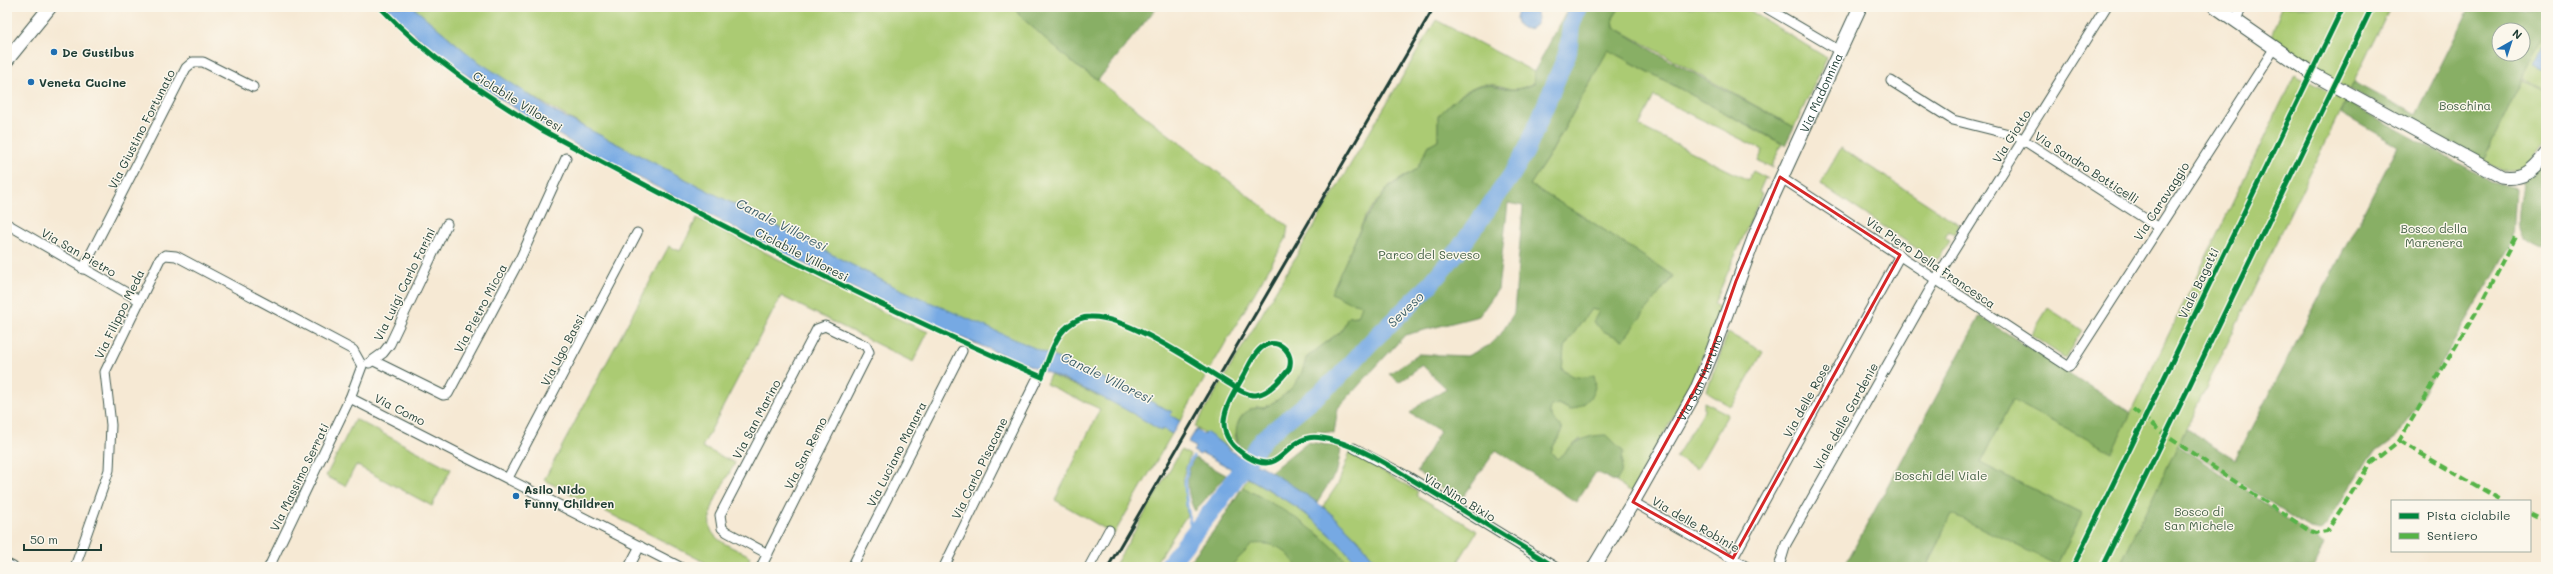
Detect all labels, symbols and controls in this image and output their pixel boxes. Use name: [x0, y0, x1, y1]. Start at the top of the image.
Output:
north arrow: [2491, 22, 2531, 62]
text: N: [2510, 25, 2526, 42]
place label: De Gustibus: [62, 44, 134, 60]
marker: De Gustibus: [49, 47, 59, 57]
street label: Via Madonnina: [1795, 50, 1846, 135]
street label: Via Giustino Fortunato: [104, 66, 178, 192]
street label: Ciclabile Villoresi: [470, 67, 566, 135]
place label: Veneta Cucine: [39, 74, 126, 90]
marker: Veneta Cucine: [26, 77, 36, 87]
park label: Boschina: [2439, 97, 2491, 113]
street label: Via Giotto: [1988, 106, 2034, 166]
street label: Via Sandro Botticelli: [2032, 127, 2142, 207]
street label: Via Caravaggio: [2130, 159, 2192, 243]
water label: Canale Villoresi: [734, 194, 830, 254]
street label: Via Piero Della Francesca: [1863, 213, 1999, 311]
park label: Bosco della Marenera: [2401, 220, 2467, 250]
street label: Via San Pietro: [39, 224, 119, 280]
street label: Ciclabile Villoresi: [753, 224, 851, 284]
street label: Via Luigi Carlo Farini: [370, 225, 438, 343]
street label: Viale Bagatti: [2174, 245, 2222, 321]
park label: Parco del Seveso: [1378, 246, 1480, 262]
street label: Via Pietro Micca: [450, 261, 510, 355]
street label: Via Filippo Meda: [90, 267, 148, 361]
water label: Seveso: [1383, 287, 1427, 331]
street label: Via Ugo Bassi: [536, 311, 588, 389]
street label: Via San Martino: [1673, 332, 1726, 424]
water label: Canale Villoresi: [1058, 347, 1156, 407]
street label: Viale delle Gardenie: [1809, 359, 1881, 473]
street label: Via delle Rose: [1779, 360, 1833, 440]
street label: Via San Marino: [728, 376, 784, 462]
street label: Via Como: [372, 389, 428, 429]
street label: Via Luciano Manara: [863, 399, 929, 509]
street label: Via San Remo: [780, 414, 830, 492]
street label: Via Carlo Pisacane: [947, 414, 1011, 522]
street label: Via Massimo Serrati: [266, 420, 332, 534]
park label: Boschi del Viale: [1895, 467, 1987, 483]
street label: Via Nino Bixio: [1421, 469, 1499, 525]
place label: Asilo Nido Funny Children: [524, 481, 614, 511]
marker: Asilo Nido Funny Children: [511, 491, 521, 501]
street label: Via delle Robinie: [1649, 492, 1743, 556]
legend: [2391, 500, 2531, 552]
park label: Bosco di San Michele: [2164, 503, 2234, 533]
text: Pista ciclabile: [2427, 507, 2510, 523]
scale bar: [24, 526, 101, 552]
text: Sentiero: [2427, 527, 2477, 543]
text: 50 m: [30, 531, 58, 547]

